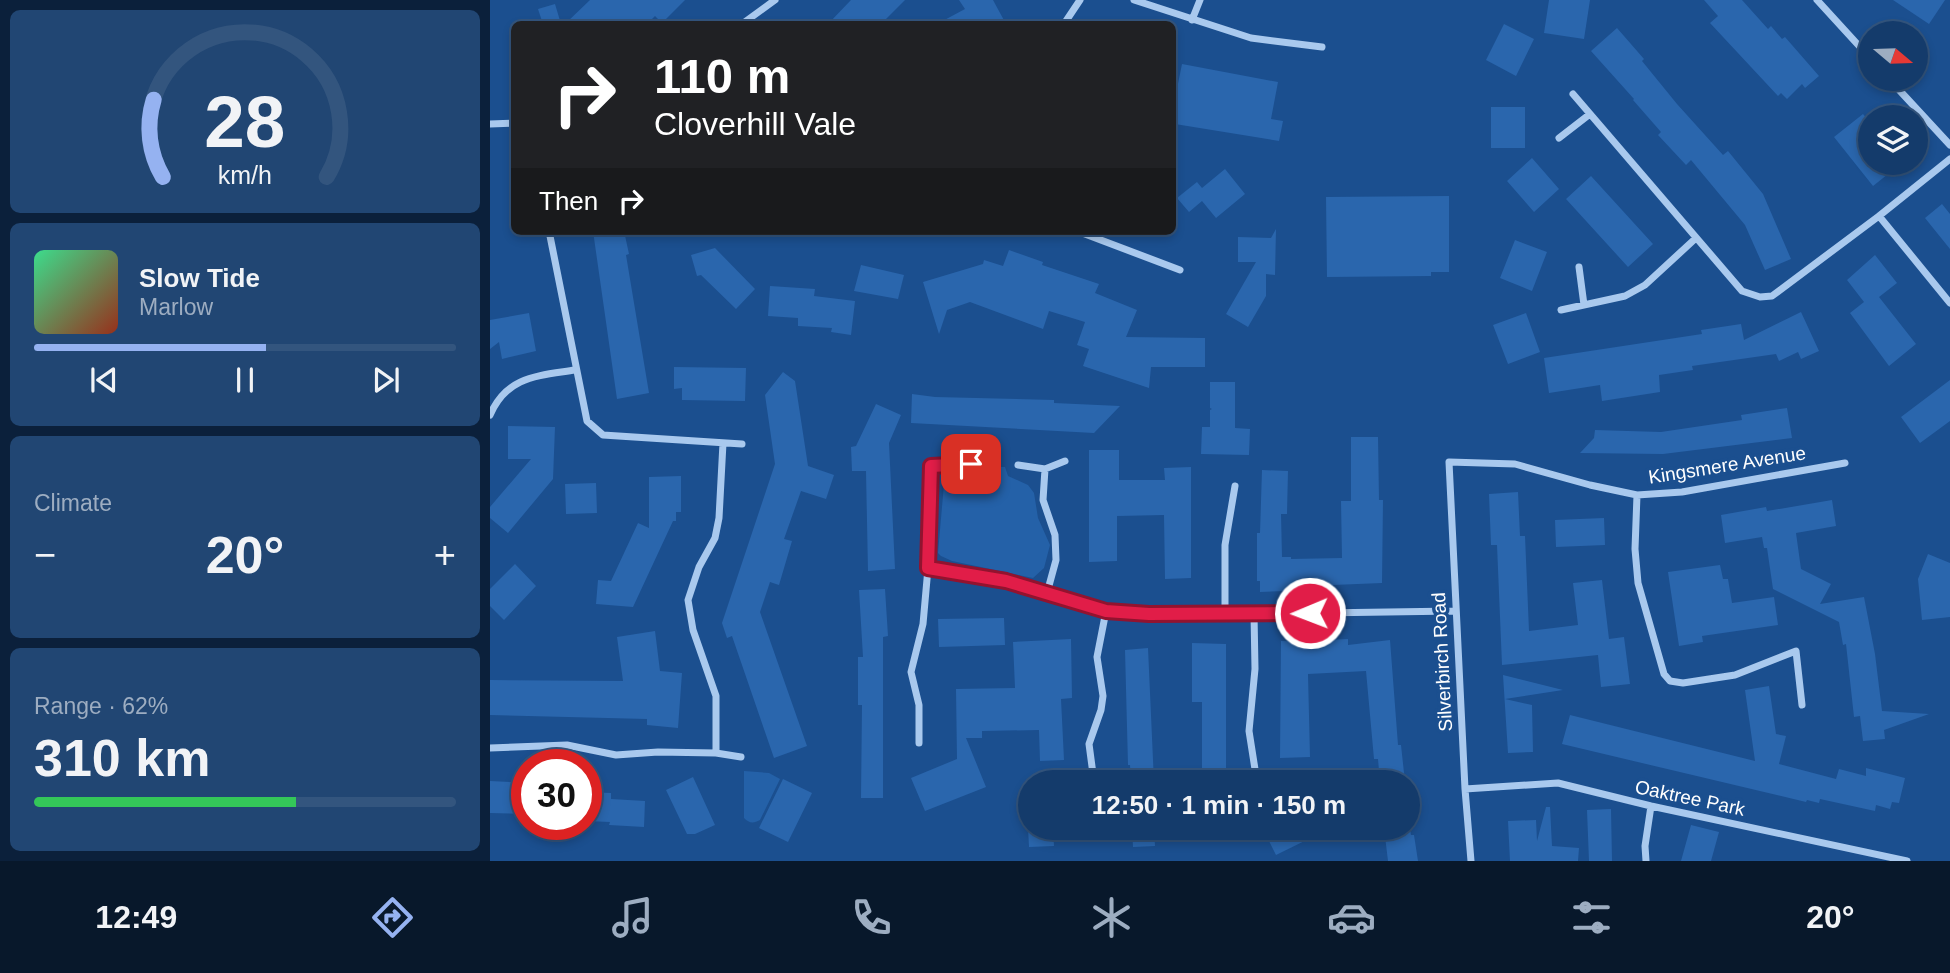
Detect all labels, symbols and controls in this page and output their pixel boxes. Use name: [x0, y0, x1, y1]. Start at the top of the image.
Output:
north arrow: [1858, 21, 1928, 91]
map controls: [1858, 21, 1928, 175]
icon: right: [539, 49, 630, 140]
text: 110 m: [654, 49, 790, 103]
text: 28: [205, 82, 285, 163]
button: layers: [1858, 105, 1928, 175]
text: Cloverhill Vale: [654, 106, 856, 142]
text: km/h: [218, 161, 272, 189]
icon: right: [612, 182, 650, 220]
text: Then: [539, 186, 598, 216]
text: Slow Tide: [139, 263, 260, 293]
text: Marlow: [139, 294, 213, 320]
icon: previous: [85, 361, 123, 399]
icon: pause: [226, 361, 264, 399]
icon: next: [367, 361, 405, 399]
pin: [941, 434, 1001, 494]
street label: Kingsmere Avenue: [1647, 442, 1807, 488]
icon: arrive: [952, 445, 990, 483]
text: Climate: [34, 490, 112, 516]
text: 20°: [206, 526, 284, 584]
text: −: [34, 534, 56, 576]
text: +: [434, 534, 456, 576]
position arrow: [1273, 576, 1347, 650]
street label: Silverbirch Road: [1428, 592, 1456, 732]
text: Range · 62%: [34, 693, 168, 719]
text: 310 km: [34, 729, 210, 787]
speed limit sign: 30: [511, 749, 602, 840]
street label: Oaktree Park: [1633, 776, 1747, 820]
text: 12:50 · 1 min · 150 m: [1092, 790, 1346, 820]
icon: directions: [368, 893, 417, 942]
icon: music: [608, 893, 657, 942]
icon: phone: [847, 893, 896, 942]
icon: climate: [1087, 893, 1136, 942]
icon: car: [1327, 893, 1376, 942]
icon: filters: [1567, 893, 1616, 942]
text: 12:49: [95, 899, 177, 935]
text: 20°: [1806, 899, 1855, 935]

